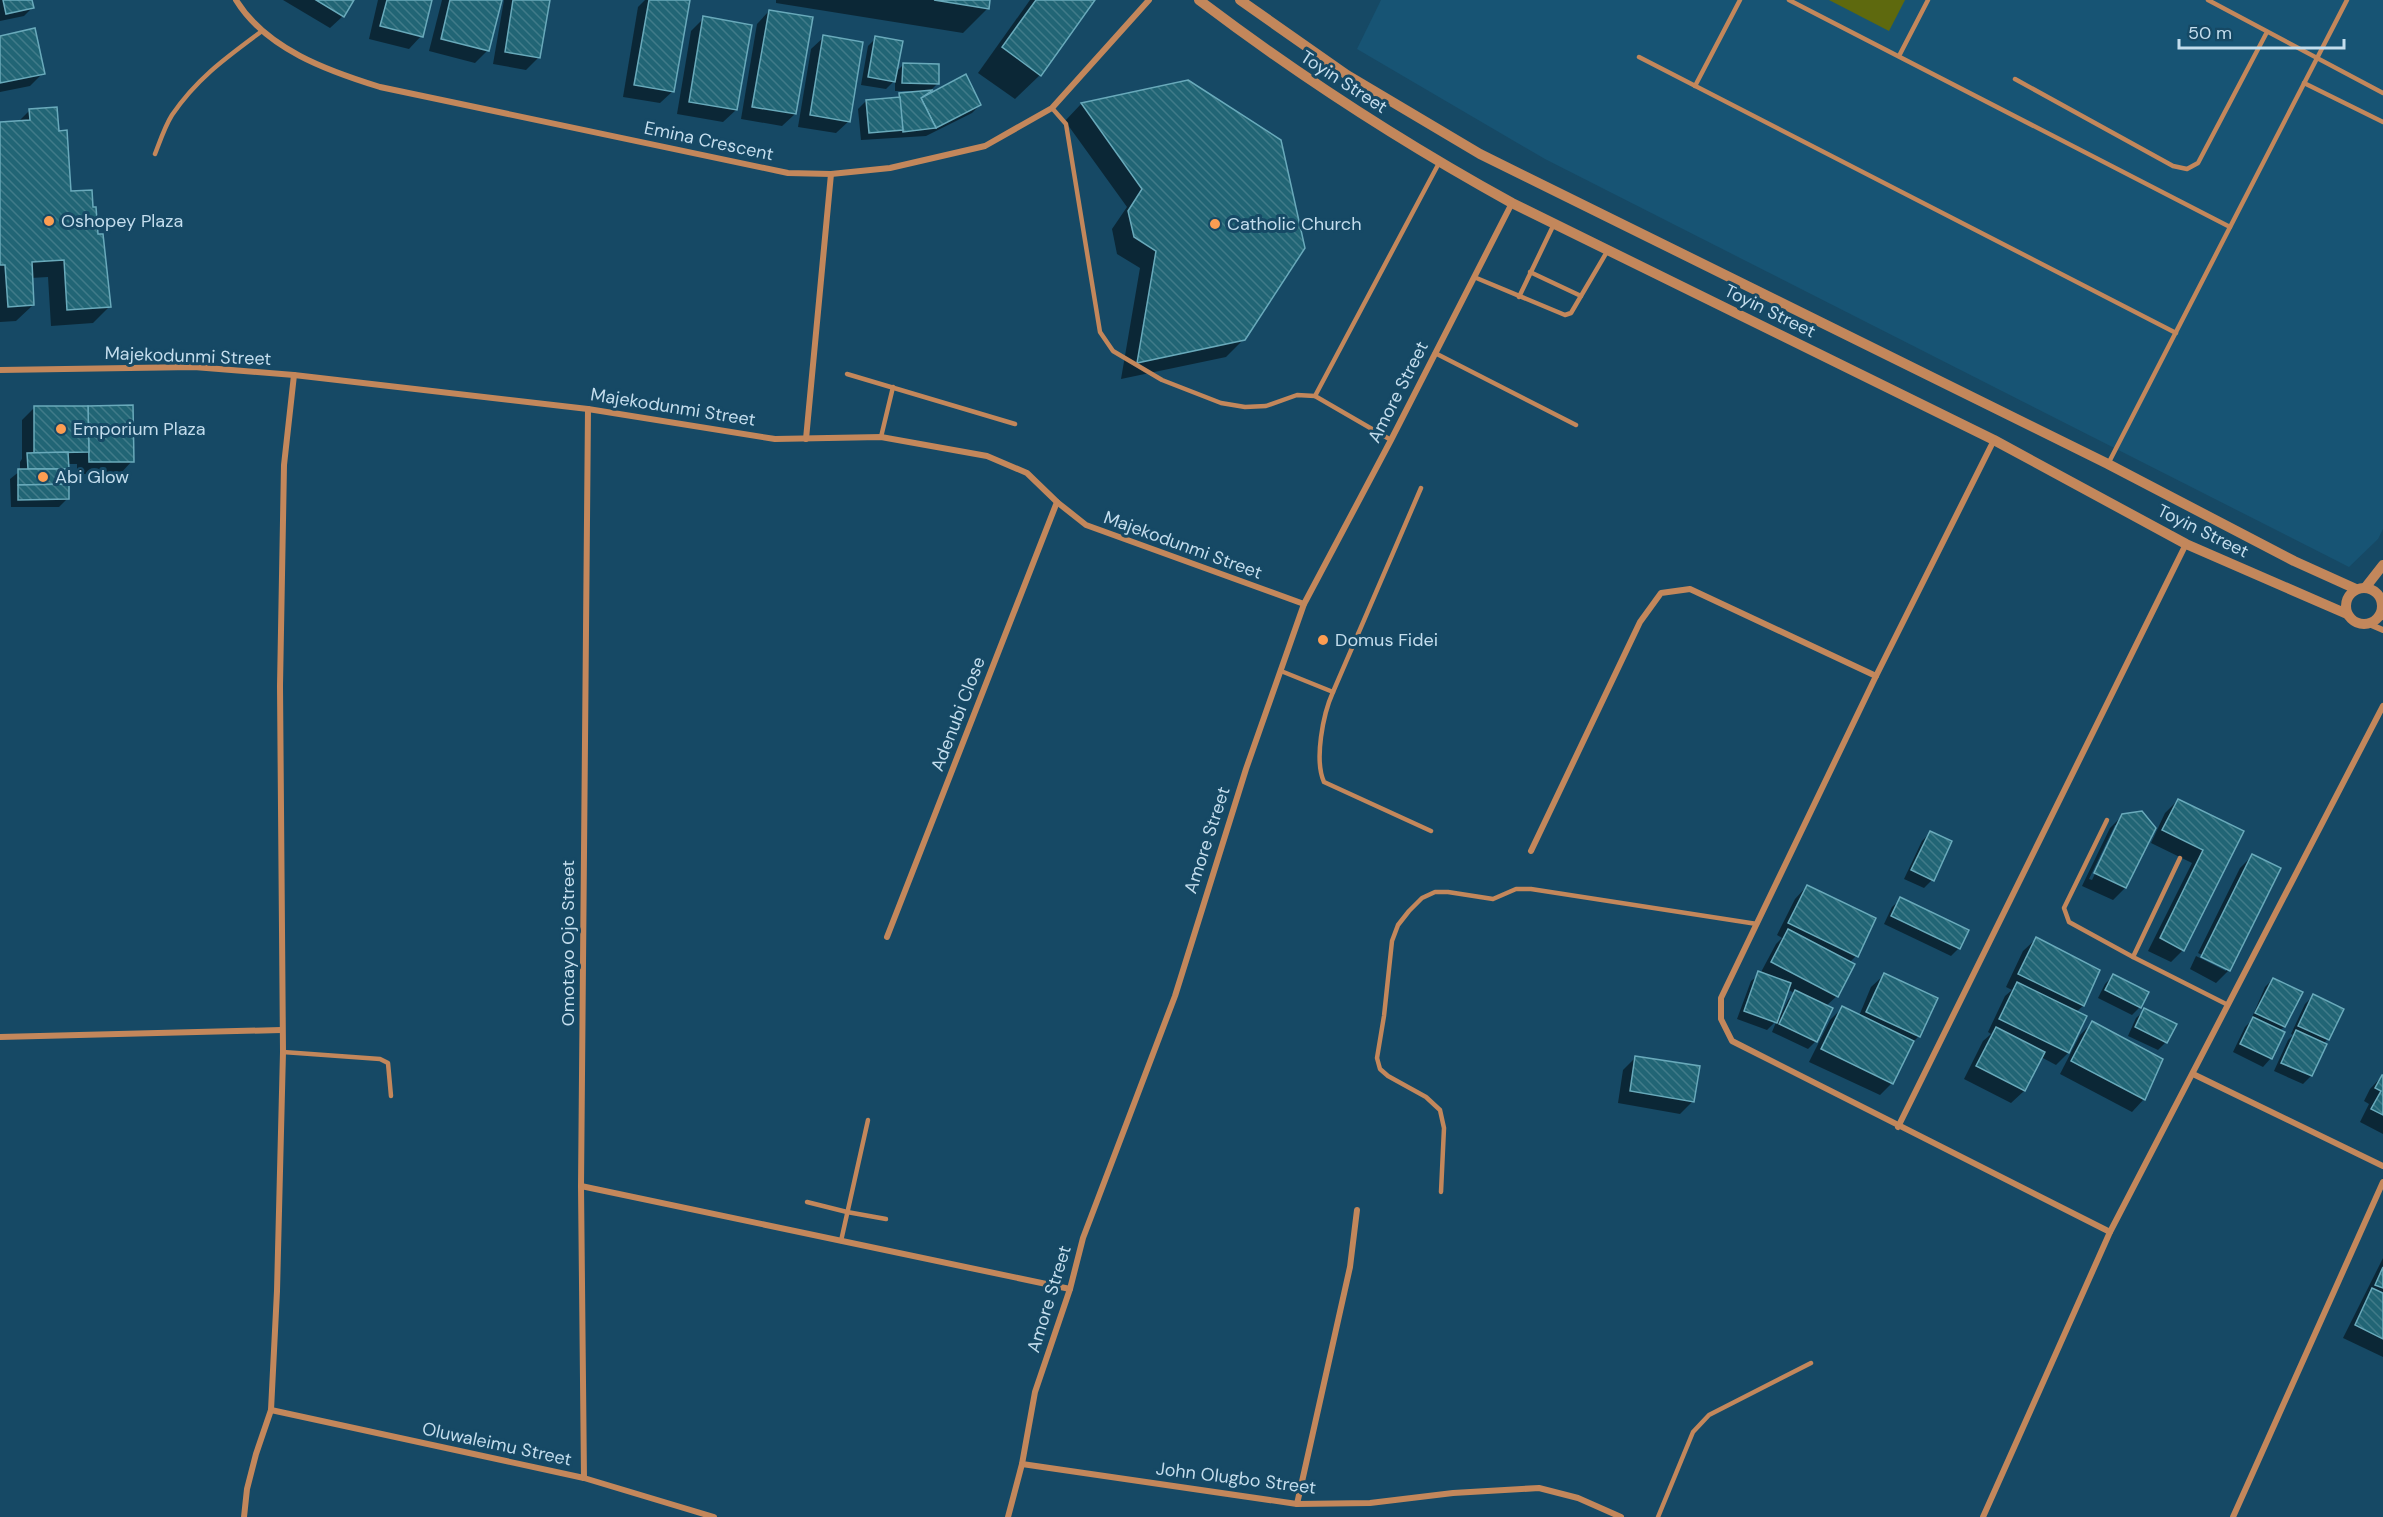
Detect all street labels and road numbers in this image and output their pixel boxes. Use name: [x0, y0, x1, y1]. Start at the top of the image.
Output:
street label: Toyin Street: [1296, 45, 1392, 119]
street label: Emina Crescent: [642, 116, 776, 166]
street label: Toyin Street: [1720, 279, 1820, 343]
street label: Amore Street: [1362, 337, 1434, 447]
street label: Majekodunmi Street: [104, 341, 272, 371]
street label: Majekodunmi Street: [589, 382, 757, 432]
street label: Toyin Street: [2153, 499, 2253, 563]
street label: Majekodunmi Street: [1101, 505, 1265, 585]
street label: Adenubi Close: [925, 653, 991, 775]
street label: Amore Street: [1178, 784, 1236, 896]
street label: Omotayo Ojo Street: [556, 860, 580, 1026]
street label: Amore Street: [1021, 1242, 1077, 1356]
street label: Oluwaleimu Street: [420, 1416, 574, 1472]
street label: John Olugbo Street: [1155, 1456, 1317, 1500]

